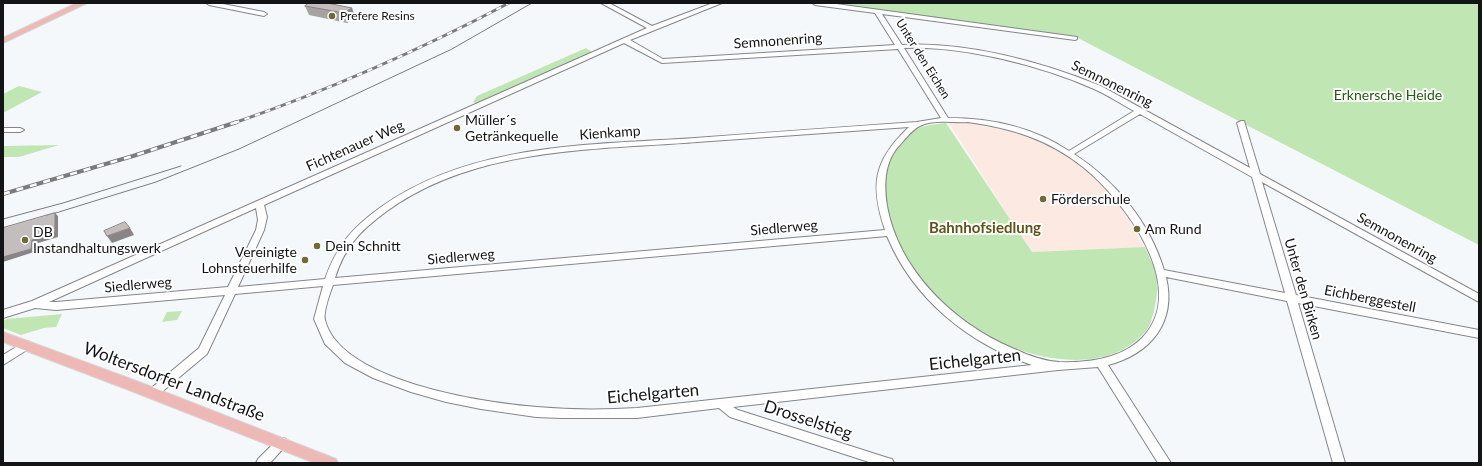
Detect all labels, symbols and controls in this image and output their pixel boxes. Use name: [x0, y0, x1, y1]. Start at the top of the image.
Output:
place label: Prefere Resins: [340, 9, 415, 23]
marker: Prefere Resins: [327, 11, 337, 21]
street label: Unter den Eichen: [893, 16, 953, 102]
street label: Semnonenring: [733, 30, 823, 52]
street label: Semnonenring: [1068, 57, 1156, 111]
park label: Erknersche Heide: [1334, 87, 1442, 103]
place label: Müller´s Getränkequelle: [465, 112, 558, 144]
street label: Fichtenauer Weg: [304, 117, 406, 175]
street label: Kienkamp: [579, 122, 641, 144]
marker: Müller´s Getränkequelle: [452, 123, 462, 133]
place label: Förderschule: [1051, 191, 1130, 207]
marker: Förderschule: [1038, 194, 1048, 204]
street label: Semnonenring: [1354, 209, 1440, 267]
street label: Siedlerweg: [750, 217, 818, 239]
district label: Bahnhofsiedlung: [929, 219, 1041, 237]
place label: Am Rund: [1145, 221, 1201, 237]
place label: DB Instandhaltungswerk: [33, 224, 161, 256]
marker: Am Rund: [1132, 224, 1142, 234]
marker: DB Instandhaltungswerk: [20, 235, 30, 245]
street label: Unter den Birken: [1280, 236, 1326, 342]
place label: Dein Schnitt: [325, 238, 400, 254]
marker: Dein Schnitt: [312, 241, 322, 251]
place label: Vereinigte Lohnsteuerhilfe: [201, 244, 297, 276]
street label: Siedlerweg: [427, 246, 495, 268]
marker: Vereinigte Lohnsteuerhilfe: [300, 255, 310, 265]
street label: Siedlerweg: [104, 274, 172, 296]
street label: Eichberggestell: [1323, 282, 1417, 316]
street label: Woltersdorfer Landstraße: [81, 338, 267, 426]
street label: Eichelgarten: [928, 345, 1022, 375]
street label: Eichelgarten: [606, 380, 700, 408]
street label: Drosselstieg: [761, 396, 855, 444]

